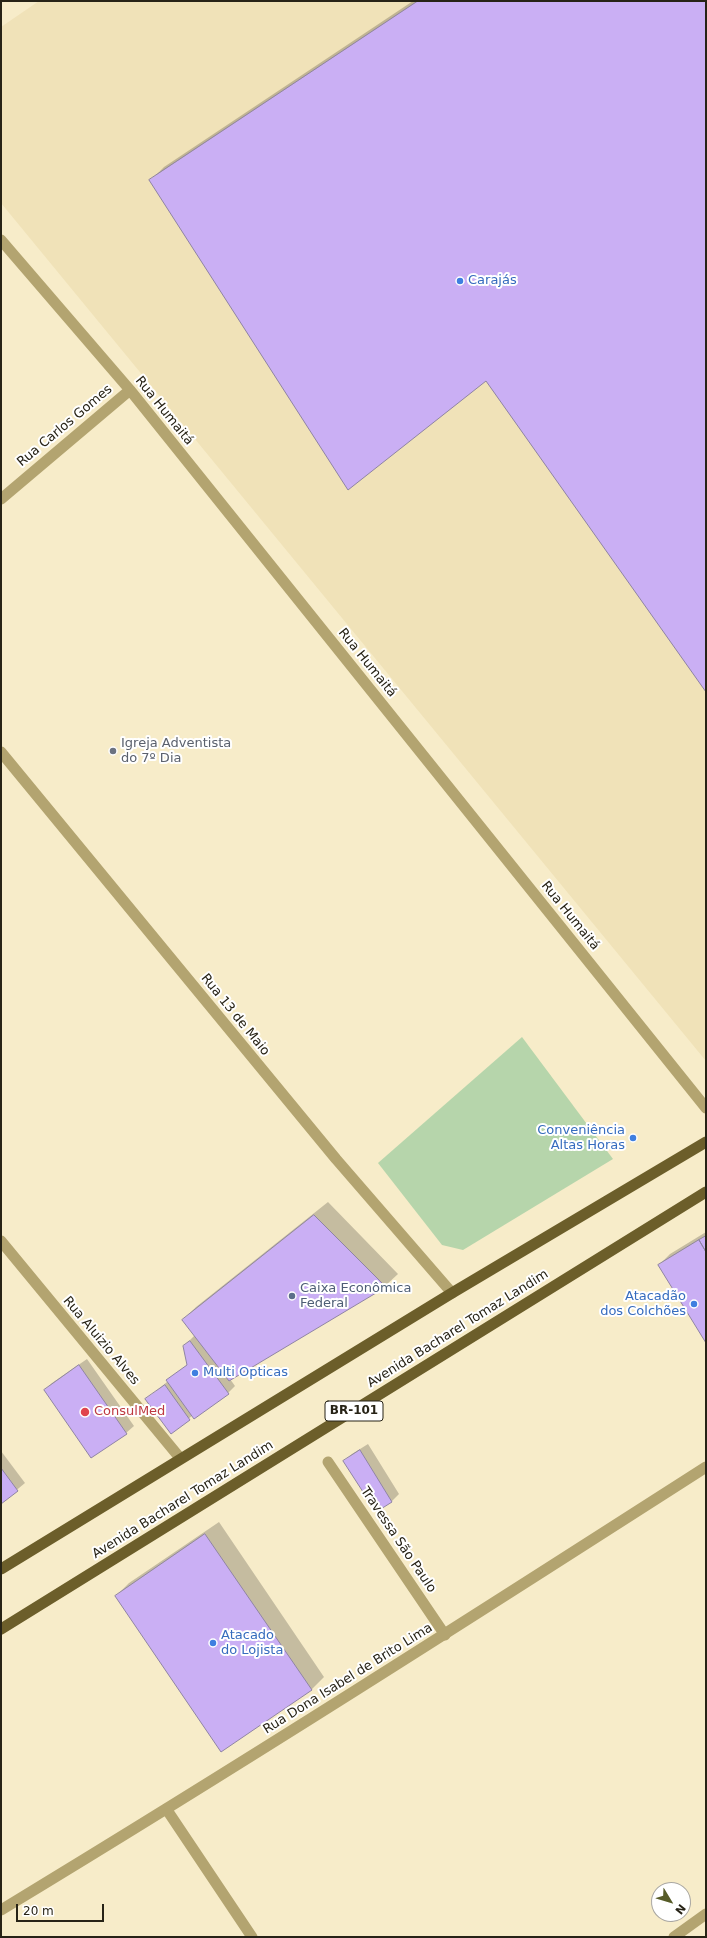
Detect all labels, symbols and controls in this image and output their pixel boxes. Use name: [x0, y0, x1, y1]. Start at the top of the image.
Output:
place label: Carajás: [468, 273, 517, 289]
marker: Carajás: [455, 276, 465, 286]
street label: Rua Humaitá: [131, 373, 197, 449]
street label: Rua Carlos Gomes: [14, 382, 116, 470]
street label: Rua Humaitá: [334, 625, 400, 701]
place label: Igreja Adventista do 7º Dia: [121, 736, 231, 767]
marker: Igreja Adventista do 7º Dia: [108, 746, 118, 756]
street label: Rua Humaitá: [537, 878, 603, 954]
street label: Rua 13 de Maio: [197, 971, 273, 1059]
place label: Conveniência Altas Horas: [537, 1123, 625, 1154]
marker: Conveniência Altas Horas: [628, 1133, 638, 1143]
street label: Avenida Bacharel Tomaz Landim: [365, 1267, 551, 1391]
place label: Caixa Econômica Federal: [300, 1281, 411, 1312]
place label: Atacadão dos Colchões: [600, 1289, 686, 1320]
marker: Caixa Econômica Federal: [287, 1291, 297, 1301]
street label: Rua Aluizio Alves: [59, 1294, 143, 1388]
marker: Atacadão dos Colchões: [689, 1299, 699, 1309]
place label: Multi Opticas: [203, 1365, 288, 1381]
marker: Multi Opticas: [190, 1368, 200, 1378]
road number: BR-101: [325, 1401, 383, 1421]
place label: ConsulMed: [94, 1404, 165, 1420]
marker: ConsulMed: [79, 1406, 91, 1418]
street label: Avenida Bacharel Tomaz Landim: [90, 1438, 276, 1562]
street label: Travessa São Paulo: [357, 1484, 439, 1596]
street label: Rua Dona Isabel de Brito Lima: [261, 1620, 435, 1738]
place label: Atacado do Lojista: [221, 1628, 283, 1659]
marker: Atacado do Lojista: [208, 1638, 218, 1648]
north arrow: [651, 1882, 691, 1922]
scale bar: [18, 1896, 106, 1922]
text: N: [672, 1901, 688, 1917]
text: 20 m: [23, 1904, 54, 1918]

